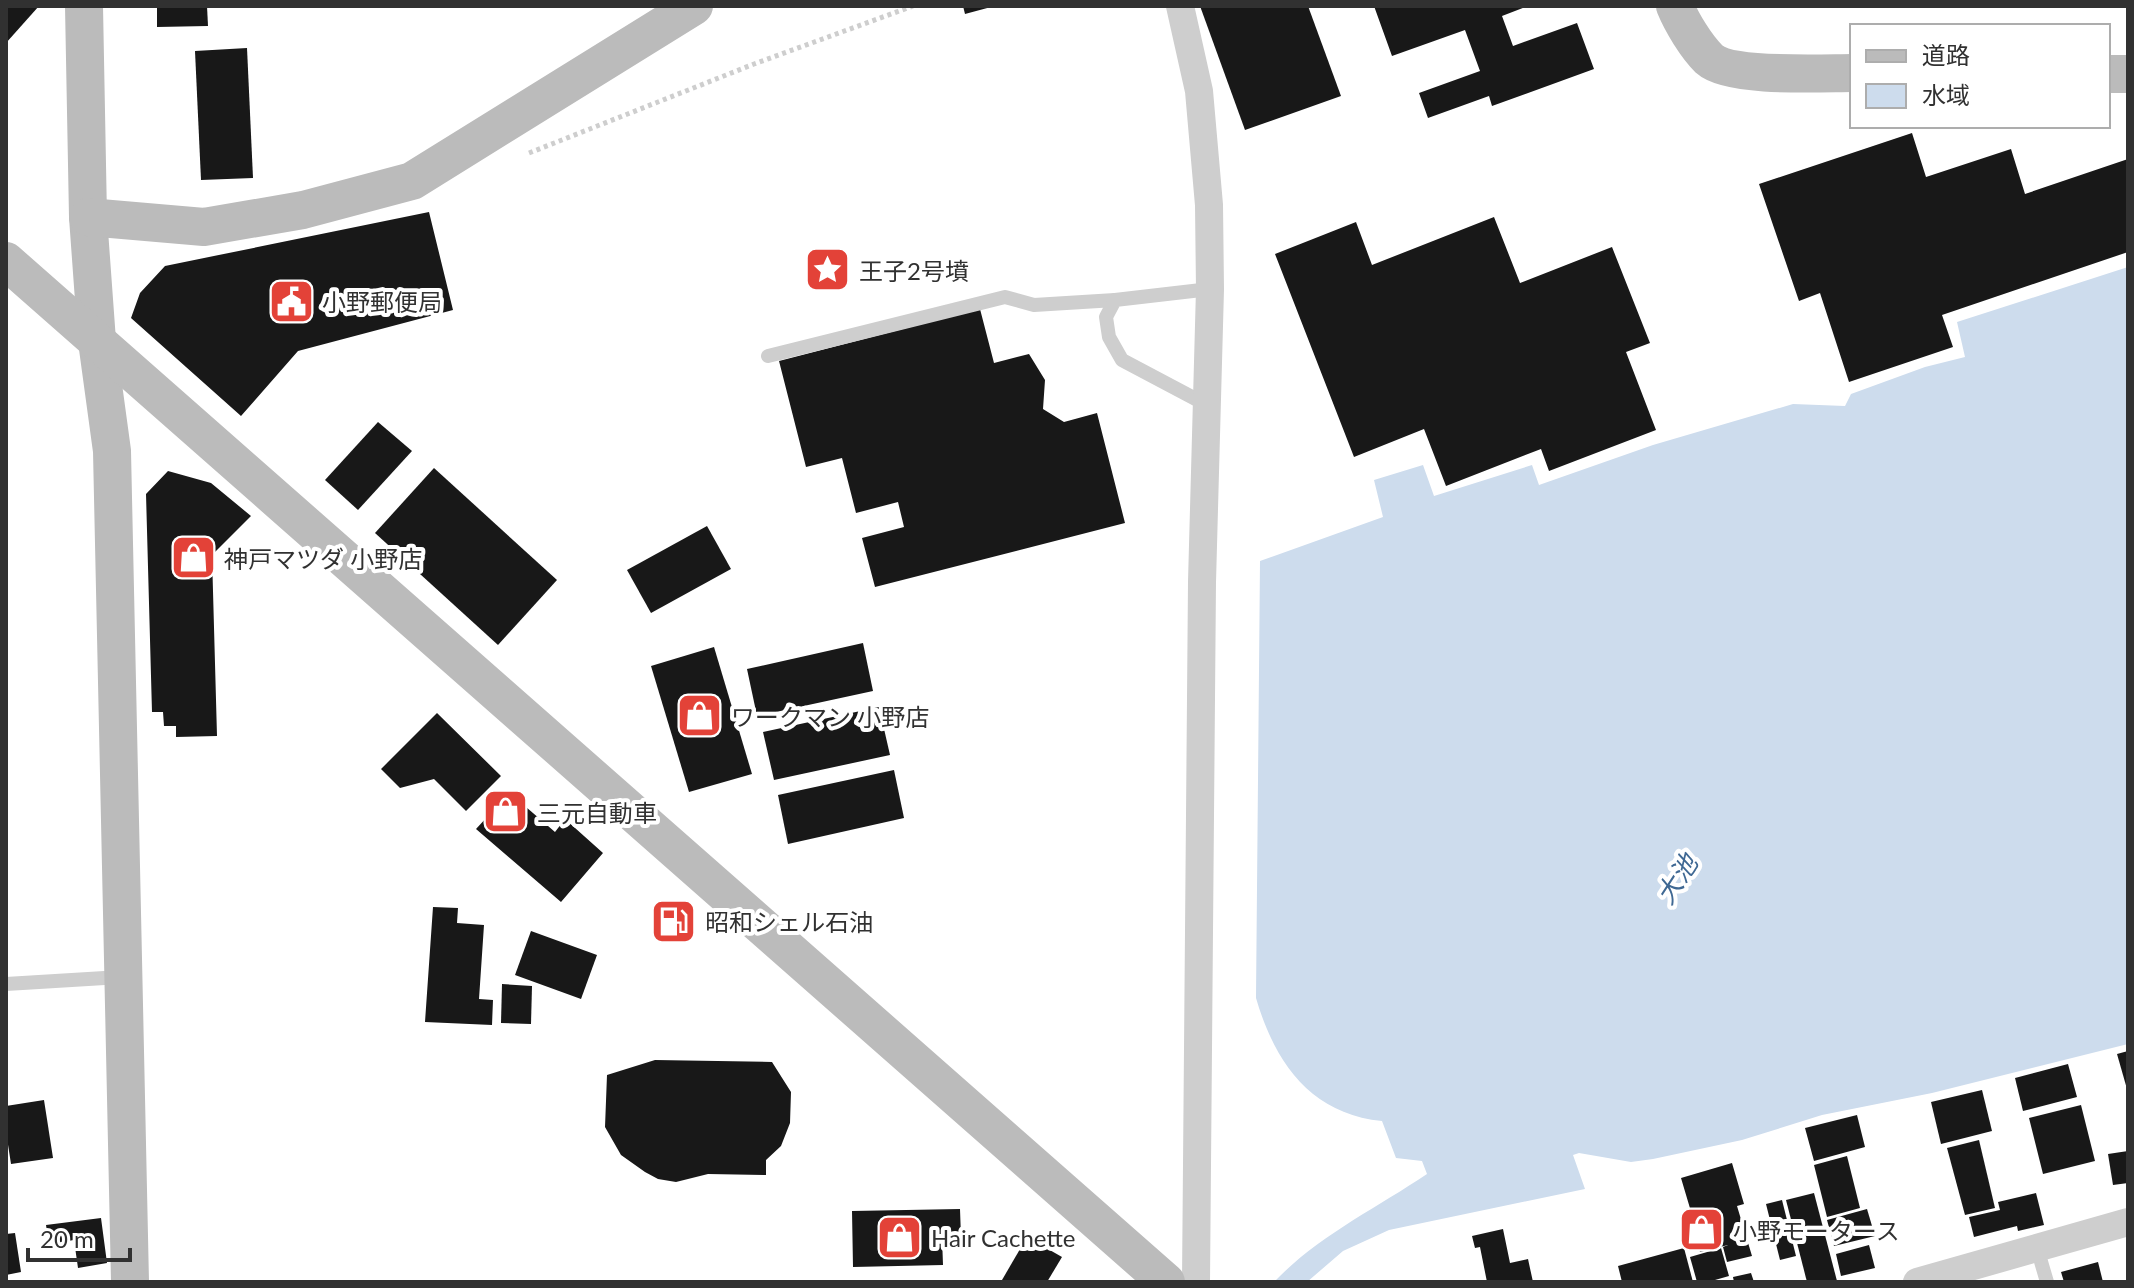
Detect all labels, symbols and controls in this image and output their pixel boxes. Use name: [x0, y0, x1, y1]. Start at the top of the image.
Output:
legend: [1850, 24, 2110, 128]
text: 道路: [1922, 40, 1970, 69]
text: 水域: [1922, 80, 1970, 109]
place icon: 王子2号墳: [804, 246, 852, 294]
place label: 王子2号墳: [859, 256, 969, 285]
public building icon: 小野郵便局: [267, 277, 315, 325]
place label: 小野郵便局: [322, 287, 442, 316]
shop icon: 神戸マツダ 小野店: [169, 534, 217, 582]
place label: 神戸マツダ 小野店: [224, 544, 422, 573]
shop icon: ワークマン 小野店: [676, 692, 724, 740]
place label: ワークマン 小野店: [731, 702, 929, 731]
shop icon: 三元自動車: [482, 788, 530, 836]
place label: 三元自動車: [537, 798, 657, 827]
water label: 大池: [1648, 846, 1705, 910]
fuel station icon: 昭和シェル石油: [650, 897, 698, 945]
place label: 昭和シェル石油: [705, 907, 873, 936]
shop icon: 小野モータース: [1678, 1206, 1726, 1254]
scale bar: [28, 1212, 130, 1262]
shop icon: Hair Cachette: [876, 1213, 924, 1261]
place label: 小野モータース: [1733, 1216, 1900, 1245]
place label: Hair Cachette: [931, 1223, 1075, 1252]
text: 20 m: [40, 1224, 94, 1253]

